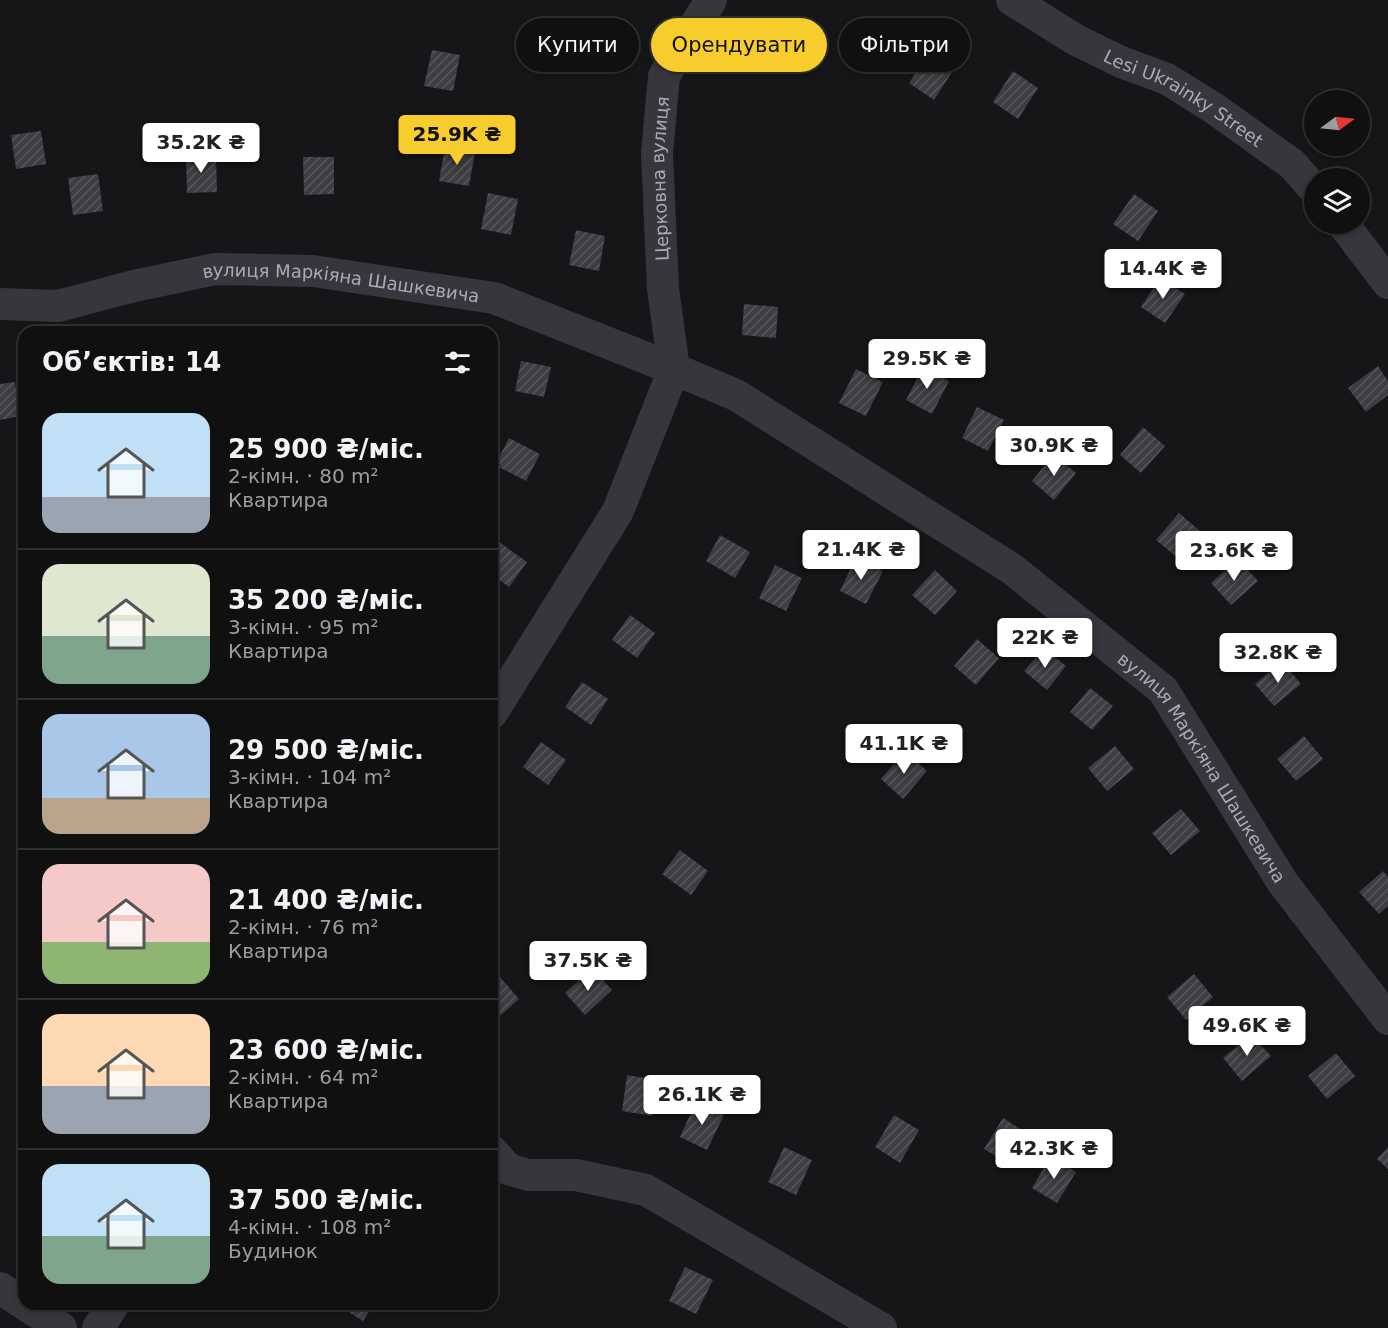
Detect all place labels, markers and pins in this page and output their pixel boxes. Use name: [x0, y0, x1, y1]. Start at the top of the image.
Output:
pin: 25.9K ₴: [402, 115, 512, 166]
pin: 35.2K ₴: [146, 123, 256, 174]
pin: 14.4K ₴: [1108, 249, 1218, 300]
pin: 29.5K ₴: [872, 339, 982, 390]
pin: 30.9K ₴: [999, 426, 1109, 477]
pin: 21.4K ₴: [806, 530, 916, 581]
pin: 23.6K ₴: [1179, 531, 1289, 582]
pin: 22K ₴: [1003, 618, 1087, 669]
pin: 32.8K ₴: [1223, 633, 1333, 684]
pin: 41.1K ₴: [849, 724, 959, 775]
pin: 37.5K ₴: [533, 941, 643, 992]
pin: 49.6K ₴: [1192, 1006, 1302, 1057]
pin: 26.1K ₴: [647, 1075, 757, 1126]
pin: 42.3K ₴: [999, 1129, 1109, 1180]

